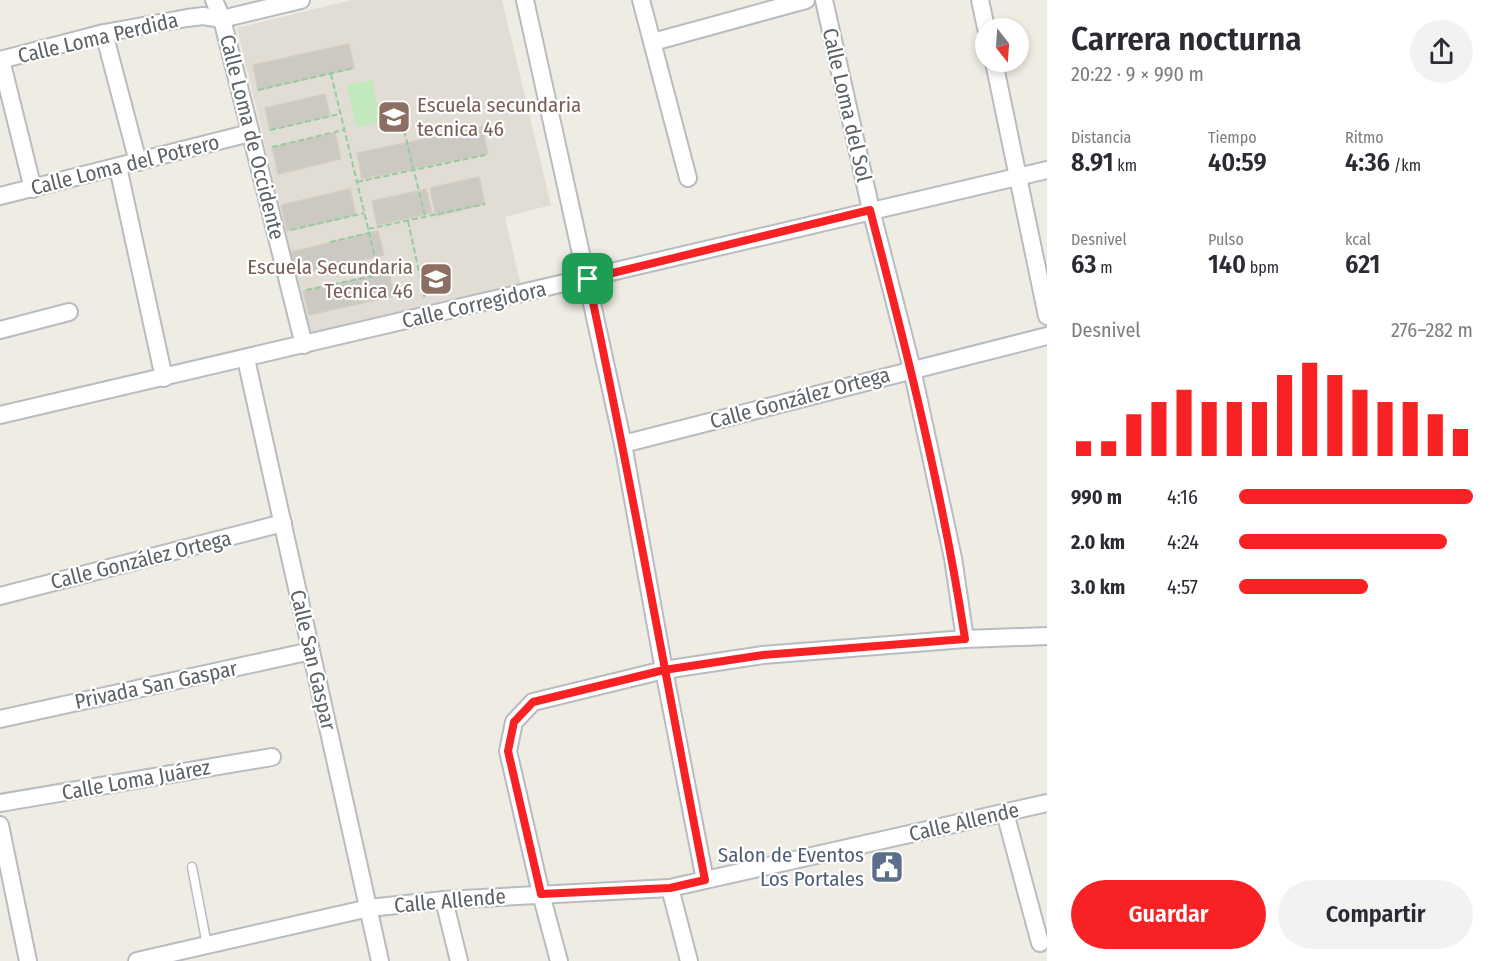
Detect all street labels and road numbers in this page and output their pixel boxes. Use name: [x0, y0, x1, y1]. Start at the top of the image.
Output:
street label: Calle Loma Perdida: [15, 7, 181, 69]
street label: Calle Loma del Sol: [817, 25, 877, 185]
street label: Calle Loma de Occidente: [214, 32, 290, 242]
street label: Calle Loma del Potrero: [28, 129, 222, 201]
street label: Calle Corregidora: [399, 276, 549, 334]
street label: Calle González Ortega: [707, 361, 893, 435]
street label: Calle González Ortega: [48, 525, 234, 595]
street label: Calle San Gaspar: [284, 587, 342, 733]
street label: Privada San Gaspar: [72, 655, 240, 715]
street label: Calle Loma Juárez: [60, 754, 212, 806]
street label: Calle Allende: [907, 797, 1021, 847]
street label: Calle Allende: [393, 883, 507, 919]

